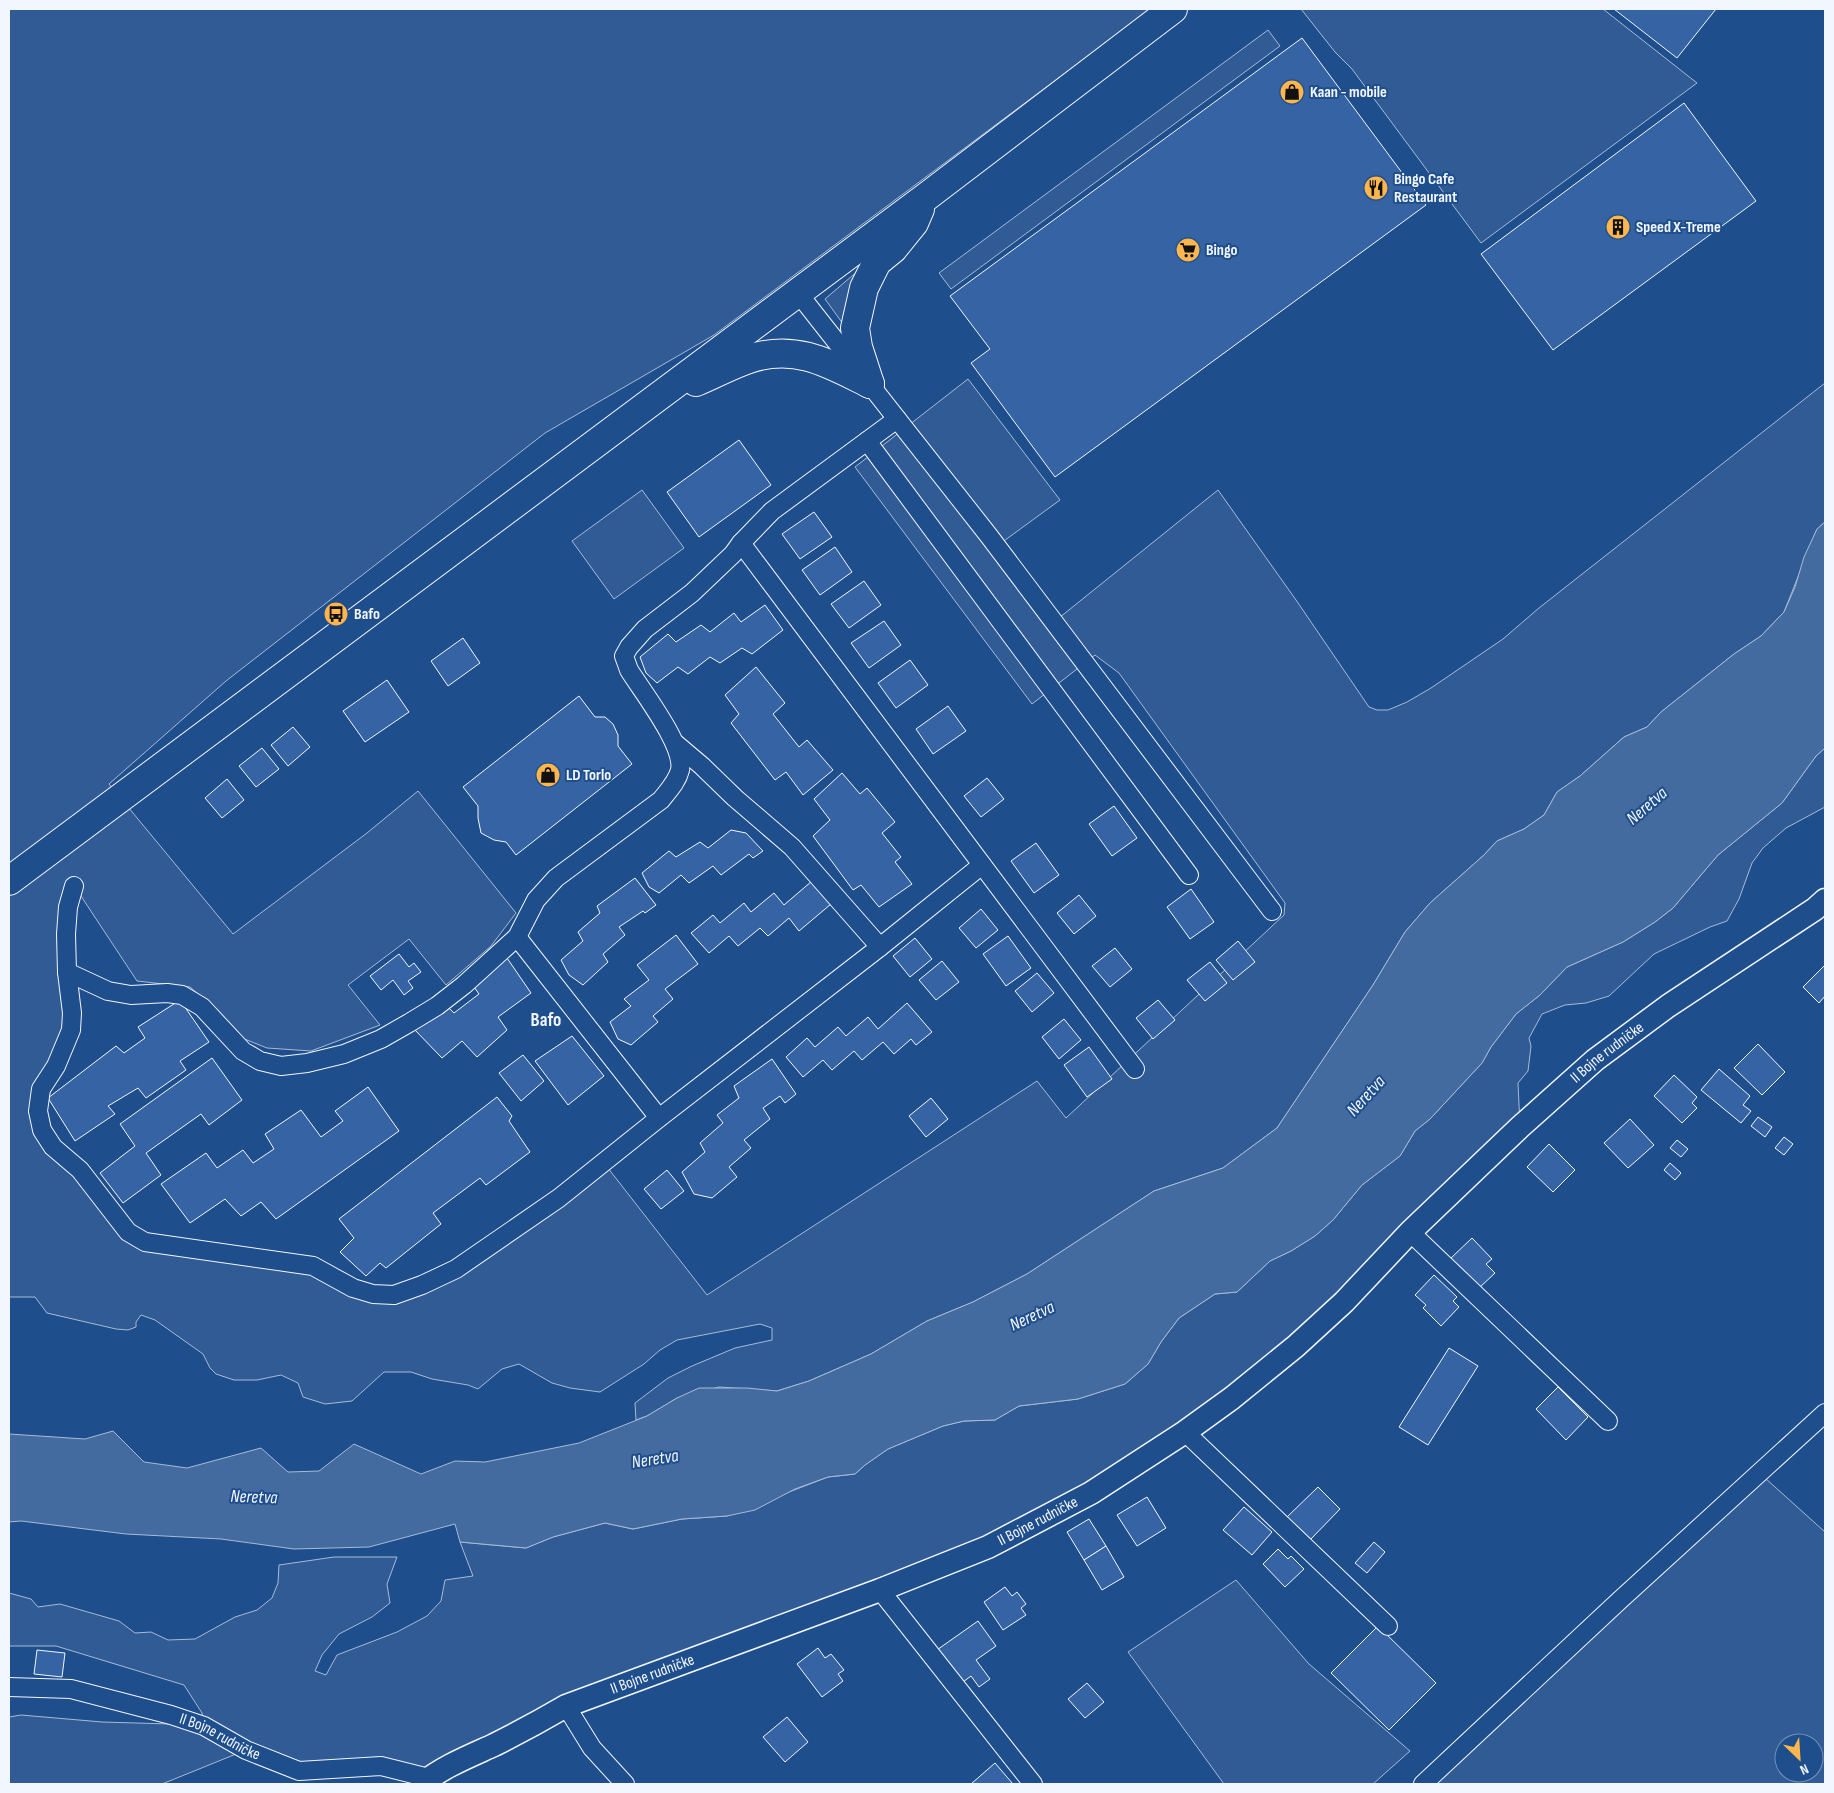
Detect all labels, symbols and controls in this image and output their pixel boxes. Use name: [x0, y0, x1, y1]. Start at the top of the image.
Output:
shop icon: Kaan - mobile: [1279, 79, 1305, 105]
place label: Kaan - mobile: [1310, 83, 1387, 102]
place label: Bingo Cafe Restaurant: [1394, 170, 1457, 207]
restaurant icon: Bingo Cafe Restaurant: [1363, 175, 1389, 201]
building icon: Speed X-Treme: [1605, 214, 1631, 240]
place label: Speed X-Treme: [1636, 218, 1721, 237]
supermarket icon: Bingo: [1175, 237, 1201, 263]
place label: Bingo: [1206, 241, 1238, 260]
bus stop icon: Bafo: [323, 601, 349, 627]
place label: Bafo: [354, 605, 380, 624]
shop icon: LD Torlo: [535, 762, 561, 788]
place label: LD Torlo: [566, 766, 611, 785]
water label: Neretva: [1622, 782, 1672, 829]
district label: Bafo: [531, 1009, 561, 1032]
street label: II Bojne rudničke: [1566, 1018, 1647, 1087]
water label: Neretva: [1342, 1071, 1390, 1121]
water label: Neretva: [1006, 1296, 1058, 1335]
water label: Neretva: [630, 1445, 681, 1473]
water label: Neretva: [230, 1486, 279, 1508]
street label: II Bojne rudničke: [994, 1492, 1081, 1550]
street label: II Bojne rudničke: [608, 1650, 697, 1698]
street label: II Bojne rudničke: [177, 1709, 263, 1764]
north arrow: [1774, 1733, 1824, 1783]
text: N: [1797, 1760, 1811, 1779]

